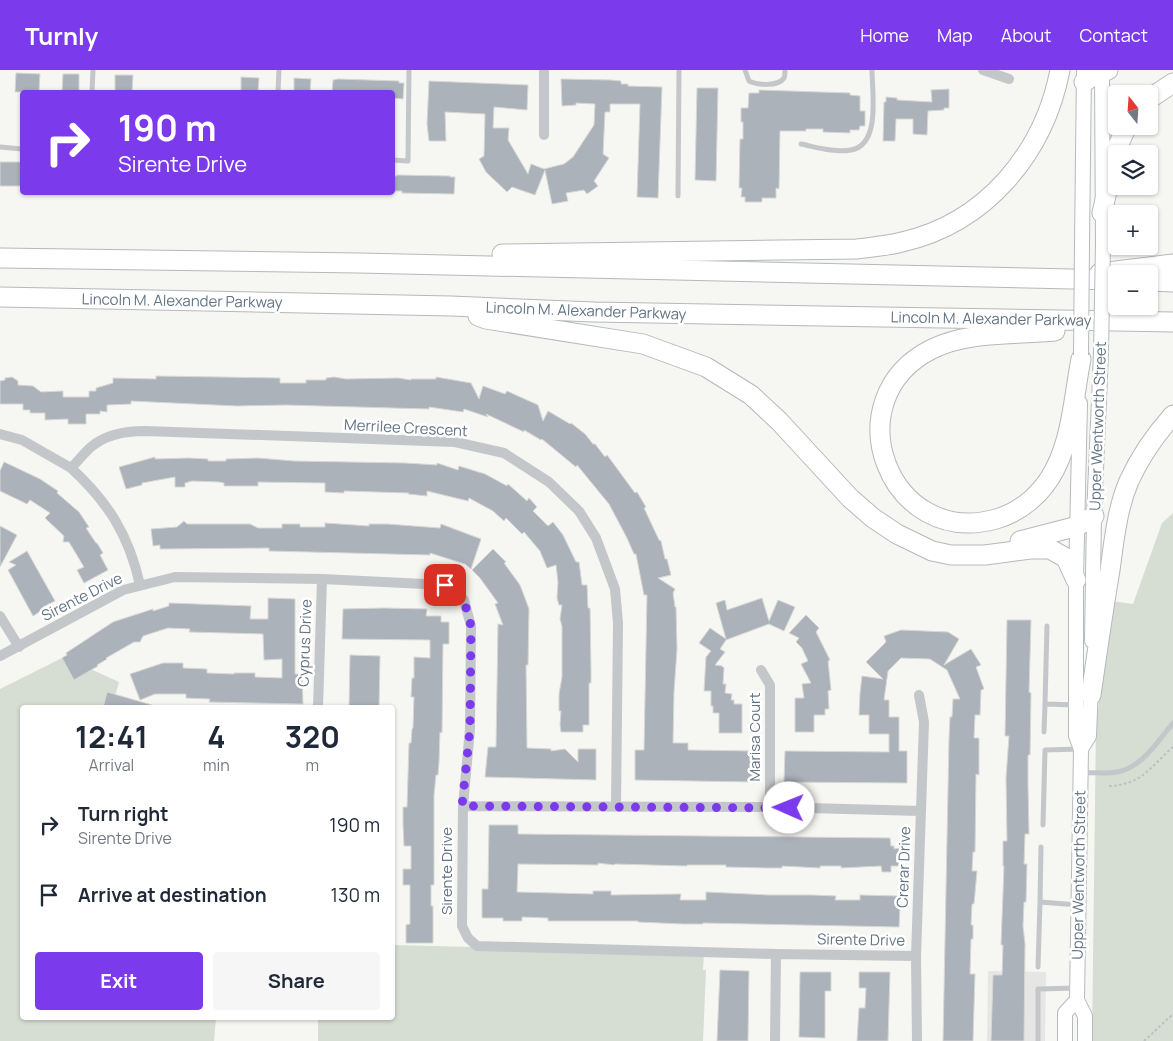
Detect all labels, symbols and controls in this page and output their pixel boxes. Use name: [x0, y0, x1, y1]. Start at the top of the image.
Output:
text: Turnly: [25, 19, 98, 52]
text: Home: [860, 23, 909, 47]
text: Map: [937, 23, 973, 47]
text: About: [1001, 23, 1051, 47]
text: Contact: [1079, 23, 1148, 47]
north arrow: [1108, 85, 1158, 135]
map controls: [1108, 85, 1158, 315]
text: 190 m: [118, 104, 217, 152]
icon: right: [35, 110, 100, 175]
button: layers: [1108, 145, 1158, 195]
text: Sirente Drive: [118, 149, 247, 179]
button: +: [1108, 205, 1158, 255]
button: −: [1108, 265, 1158, 315]
street label: Lincoln M. Alexander Parkway: [81, 288, 283, 313]
street label: Lincoln M. Alexander Parkway: [485, 297, 687, 325]
street label: Lincoln M. Alexander Parkway: [890, 306, 1092, 331]
street label: Upper Wentworth Street: [1084, 341, 1111, 511]
street label: Merrilee Crescent: [344, 414, 468, 441]
pin: [424, 564, 466, 606]
street label: Sirente Drive: [38, 567, 126, 626]
icon: arrive: [431, 571, 459, 599]
street label: Cyprus Drive: [292, 599, 317, 687]
street label: Marisa Court: [744, 693, 765, 782]
text: 12:41: [75, 716, 148, 757]
text: 4: [207, 716, 225, 757]
text: 320: [285, 716, 340, 757]
text: Arrival: [89, 754, 134, 776]
text: min: [203, 754, 230, 776]
text: m: [306, 754, 319, 776]
position arrow: [762, 781, 814, 833]
street label: Upper Wentworth Street: [1067, 790, 1090, 960]
text: Turn right: [78, 801, 168, 827]
icon: right: [35, 811, 63, 839]
text: 190 m: [329, 812, 380, 838]
street label: Crerar Drive: [892, 826, 915, 908]
text: Sirente Drive: [78, 827, 172, 849]
street label: Sirente Drive: [436, 827, 457, 915]
icon: arrive: [35, 881, 63, 909]
text: Arrive at destination: [78, 882, 267, 908]
text: 130 m: [331, 882, 380, 908]
street label: Sirente Drive: [817, 928, 905, 951]
button: Exit: [35, 952, 203, 1010]
button: Share: [213, 952, 380, 1010]

